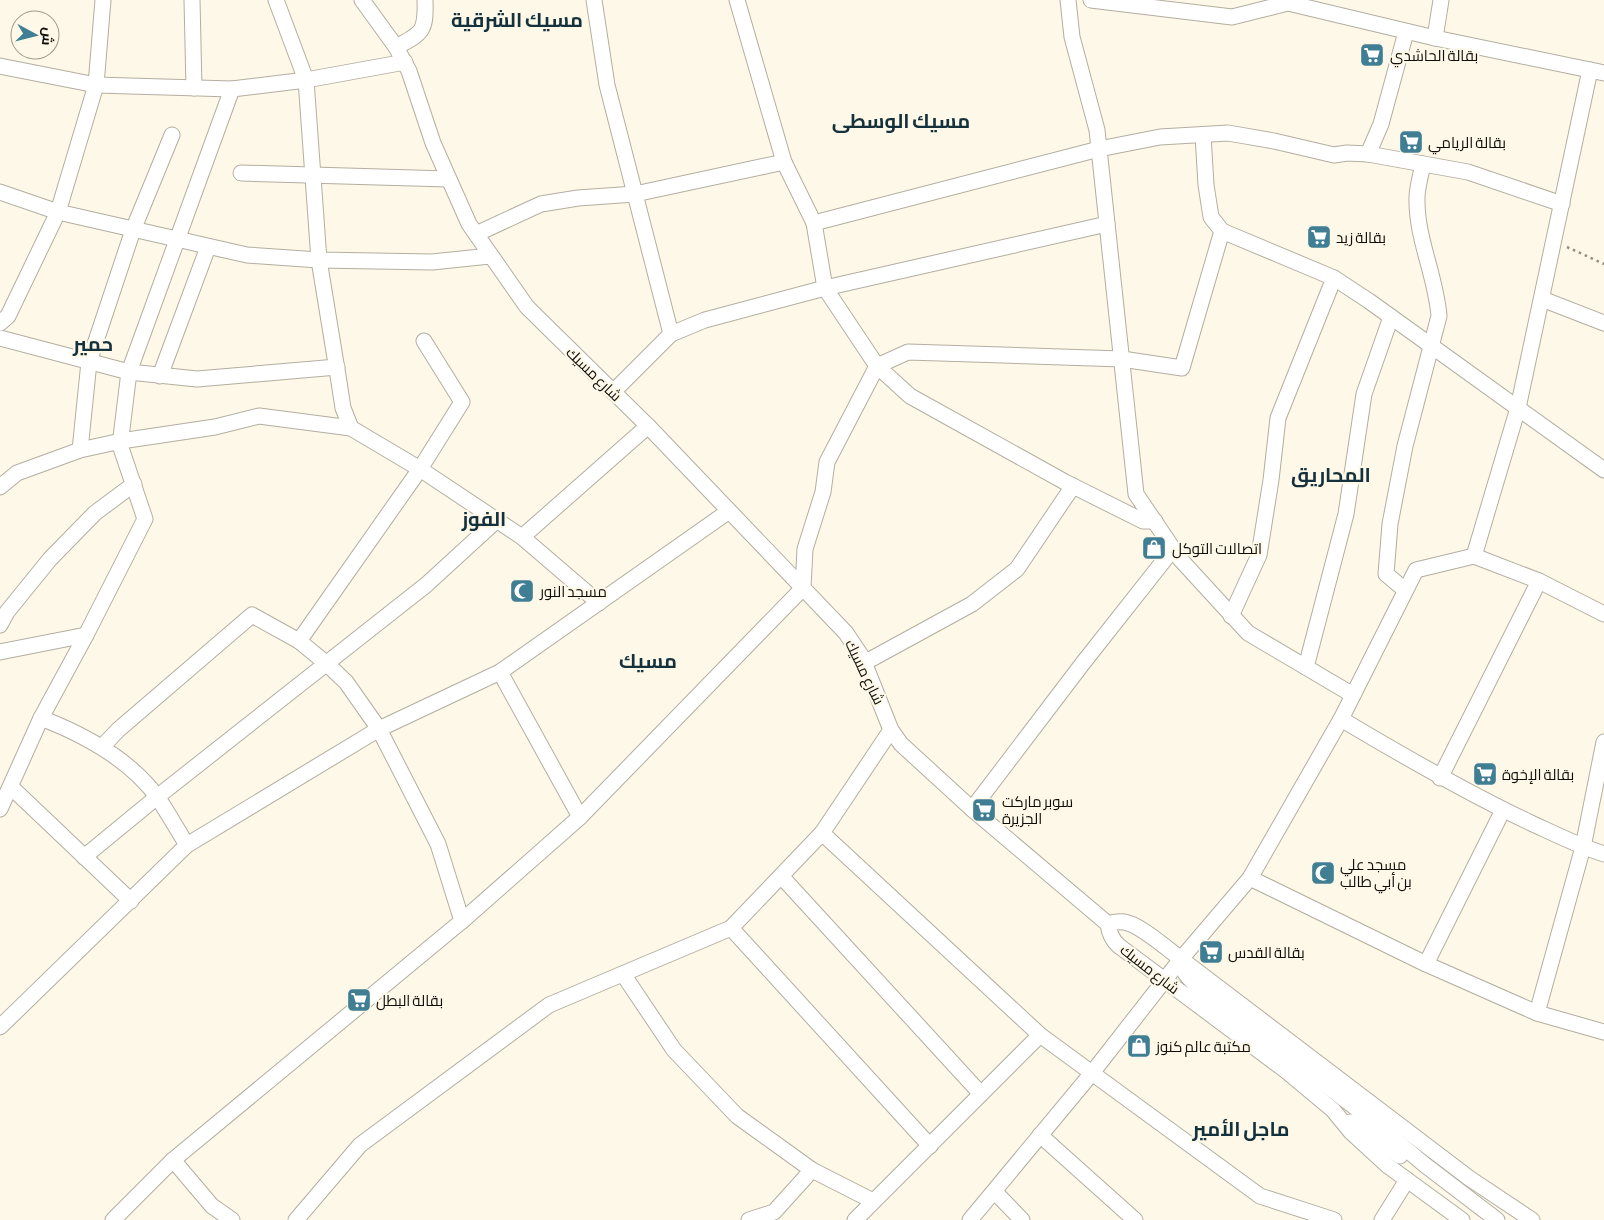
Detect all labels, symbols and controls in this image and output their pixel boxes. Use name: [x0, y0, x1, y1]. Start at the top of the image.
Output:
district label: مسيك الشرقية: [451, 8, 583, 32]
north arrow: [10, 10, 60, 60]
text: ش: [38, 27, 57, 47]
supermarket icon: بقالة الحاشدي: [1359, 42, 1385, 68]
place label: بقالة الحاشدي: [1390, 47, 1478, 68]
district label: مسيك الوسطى: [832, 109, 970, 133]
supermarket icon: بقالة الريامي: [1398, 129, 1424, 155]
place label: بقالة الريامي: [1428, 134, 1506, 155]
supermarket icon: بقالة زيد: [1306, 224, 1332, 250]
place label: بقالة زيد: [1336, 229, 1386, 247]
district label: حمير: [72, 332, 113, 356]
street label: شارع مسيك: [561, 343, 625, 407]
district label: المحاريق: [1291, 463, 1371, 488]
district label: الفوز: [461, 507, 506, 531]
shop icon: اتصالات التوكل: [1141, 535, 1167, 561]
place label: اتصالات التوكل: [1172, 540, 1262, 559]
mosque icon: مسجد النور: [509, 578, 535, 604]
place label: مسجد النور: [539, 583, 607, 601]
street label: شارع مسيك: [839, 637, 888, 709]
district label: مسيك: [619, 649, 677, 673]
supermarket icon: بقالة الإخوة: [1472, 761, 1498, 787]
place label: بقالة الإخوة: [1502, 766, 1574, 784]
place label: سوبر ماركت الجزيرة: [1002, 793, 1073, 828]
supermarket icon: سوبر ماركت الجزيرة: [971, 797, 997, 823]
place label: مسجد علي بن أبي طالب: [1340, 856, 1412, 894]
mosque icon: مسجد علي بن أبي طالب: [1310, 860, 1336, 886]
supermarket icon: بقالة القدس: [1198, 939, 1224, 965]
street label: شارع مسيك: [1115, 941, 1183, 1000]
place label: بقالة القدس: [1228, 944, 1305, 963]
supermarket icon: بقالة البطل: [346, 987, 372, 1013]
place label: بقالة البطل: [376, 992, 443, 1011]
shop icon: مكتبة عالم كنوز: [1126, 1033, 1152, 1059]
place label: مكتبة عالم كنوز: [1155, 1038, 1251, 1057]
district label: ماجل الأمير: [1192, 1117, 1289, 1141]

